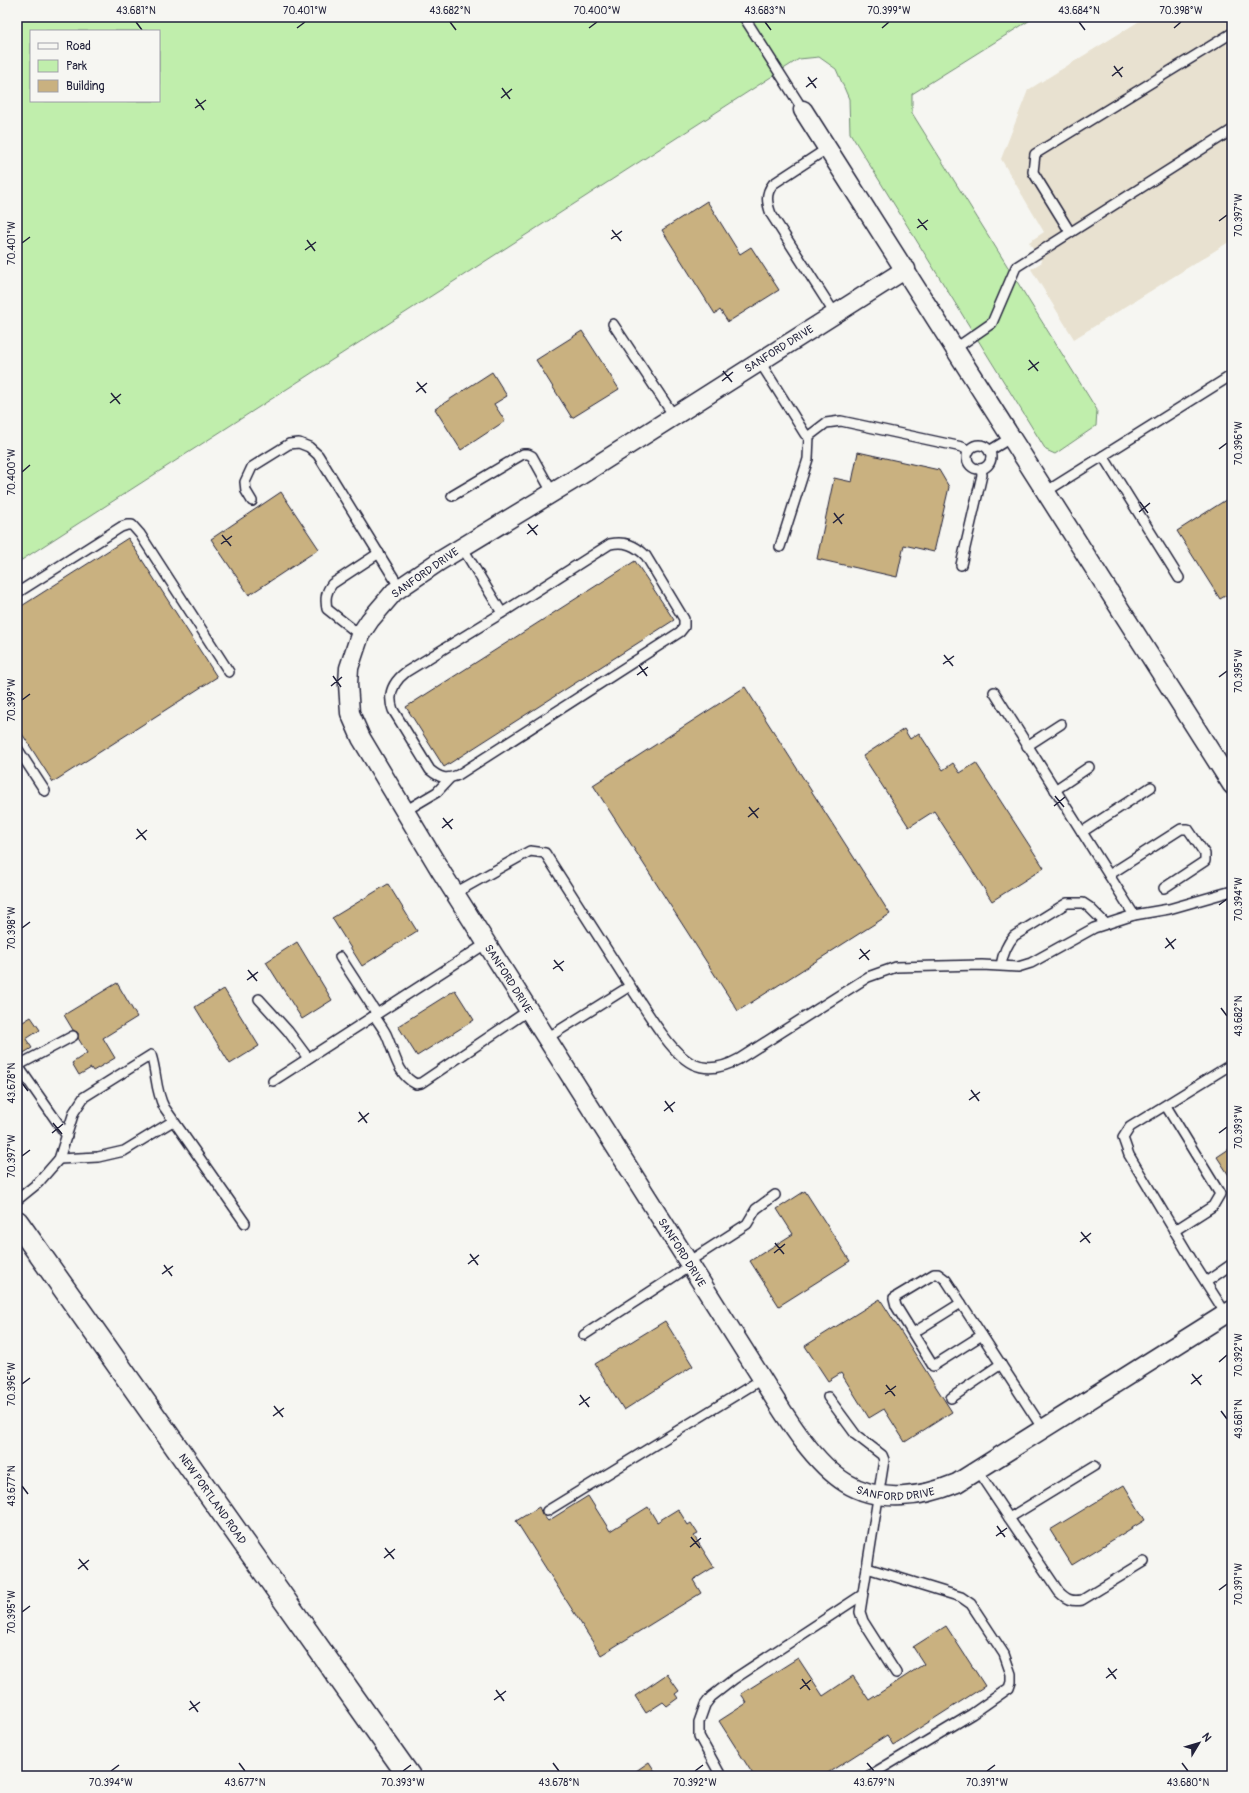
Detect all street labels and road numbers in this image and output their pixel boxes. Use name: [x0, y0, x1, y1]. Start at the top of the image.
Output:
street label: SANFORD DRIVE: [742, 322, 816, 375]
street label: SANFORD DRIVE: [389, 545, 461, 601]
street label: SANFORD DRIVE: [482, 942, 536, 1016]
street label: SANFORD DRIVE: [656, 1216, 709, 1289]
street label: NEW PORTLAND ROAD: [176, 1451, 249, 1547]
street label: SANFORD DRIVE: [854, 1483, 936, 1503]

